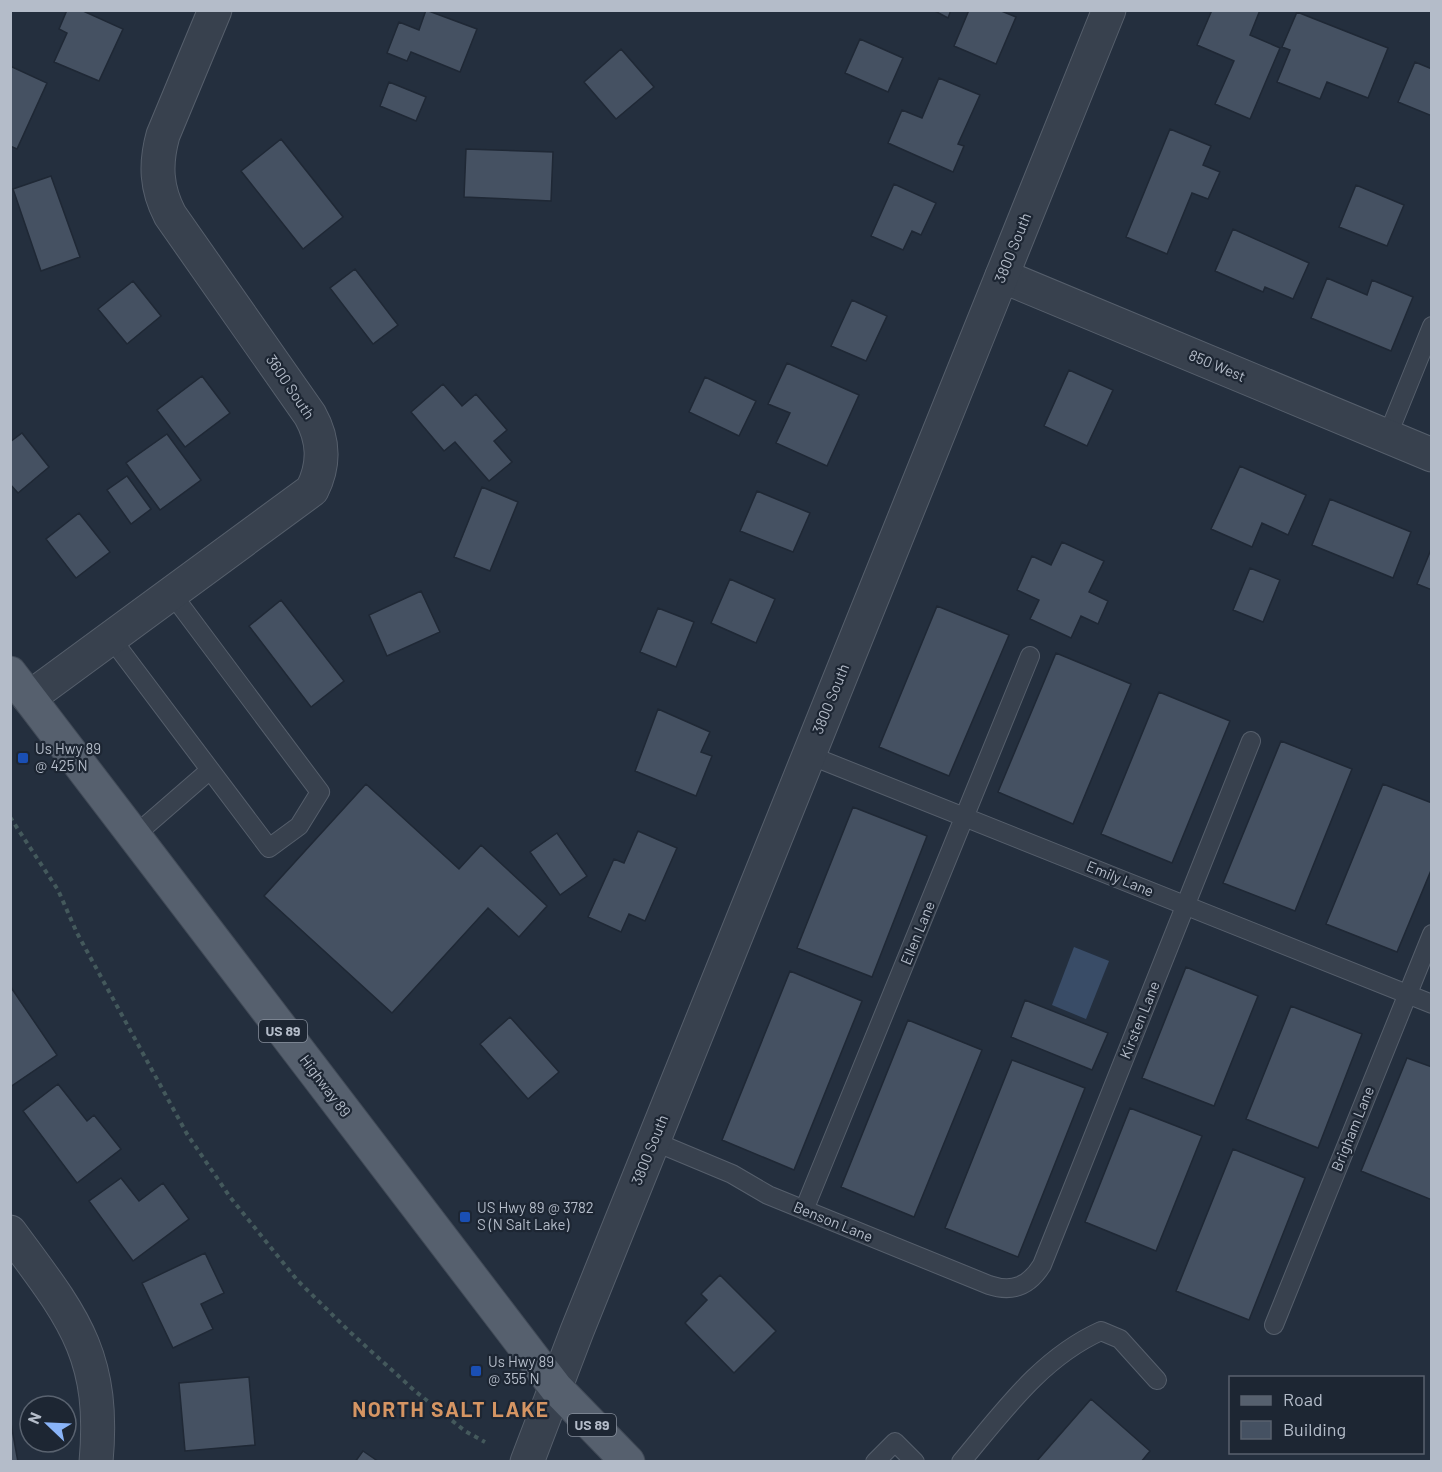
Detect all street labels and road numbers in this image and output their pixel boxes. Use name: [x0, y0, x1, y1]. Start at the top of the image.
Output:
street label: 3800 South: [990, 210, 1034, 285]
street label: 850 West: [1186, 345, 1249, 385]
street label: 3600 South: [263, 351, 319, 422]
street label: 3800 South: [808, 661, 852, 736]
street label: Emily Lane: [1084, 856, 1157, 900]
street label: Ellen Lane: [896, 898, 938, 967]
street label: Kirsten Lane: [1115, 978, 1163, 1061]
road number: US 89: [259, 1020, 307, 1042]
street label: Highway 89: [297, 1051, 355, 1120]
street label: Brigham Lane: [1327, 1084, 1377, 1174]
street label: 3800 South: [627, 1112, 671, 1187]
street label: Benson Lane: [791, 1197, 876, 1245]
road number: US 89: [568, 1414, 616, 1436]

